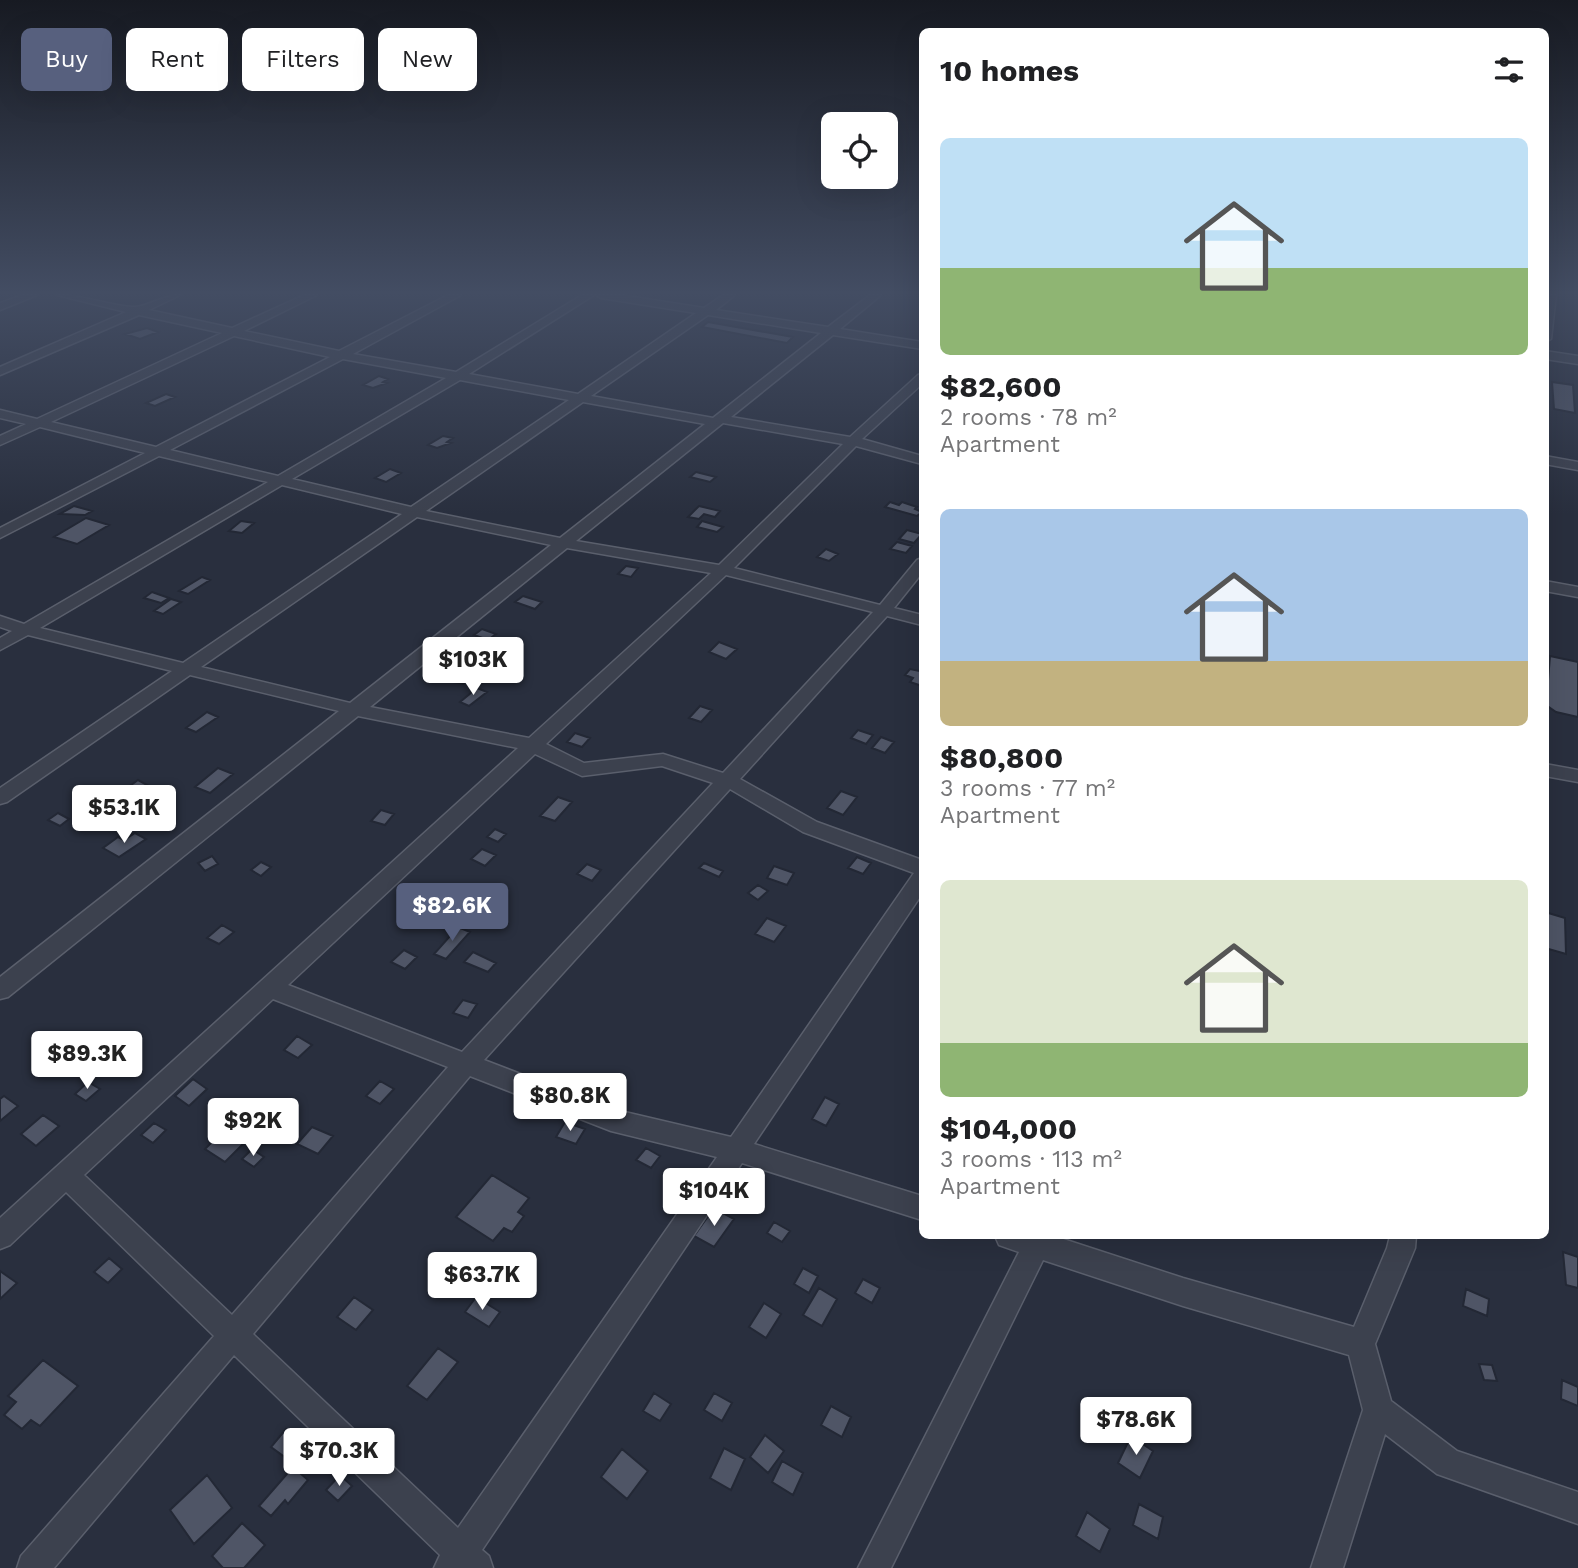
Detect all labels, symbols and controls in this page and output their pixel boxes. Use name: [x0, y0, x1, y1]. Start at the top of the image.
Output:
chip: Buy: [21, 28, 112, 91]
chip: Rent: [126, 28, 228, 91]
chip: Filters: [242, 28, 364, 91]
chip: New: [378, 28, 477, 91]
icon: filters: [1490, 51, 1528, 89]
text: 10 homes: [940, 53, 1079, 88]
map controls: [821, 112, 898, 189]
button: locate: [821, 112, 898, 189]
icon: home: [1171, 183, 1297, 309]
text: $82,600: [940, 369, 1062, 404]
text: 2 rooms · 78 m²: [940, 404, 1117, 431]
text: Apartment: [940, 431, 1060, 458]
icon: home: [1171, 554, 1297, 680]
pin: $103K: [424, 638, 522, 697]
text: $103K: [439, 646, 507, 673]
text: $80,800: [940, 740, 1063, 775]
text: 3 rooms · 77 m²: [940, 775, 1115, 802]
pin: $53.1K: [67, 786, 181, 845]
text: $53.1K: [88, 794, 160, 821]
text: Apartment: [940, 802, 1060, 829]
pin: $82.6K: [395, 884, 509, 943]
text: $82.6K: [412, 892, 492, 919]
icon: home: [1171, 925, 1297, 1051]
pin: $89.3K: [30, 1032, 144, 1091]
text: $89.3K: [47, 1040, 127, 1067]
pin: $80.8K: [513, 1074, 627, 1133]
text: $80.8K: [530, 1082, 610, 1109]
pin: $92K: [212, 1098, 294, 1158]
text: $92K: [224, 1107, 282, 1134]
text: $104,000: [940, 1111, 1077, 1146]
text: 3 rooms · 113 m²: [940, 1146, 1122, 1173]
pin: $104K: [665, 1168, 763, 1228]
text: Apartment: [940, 1173, 1060, 1200]
text: $104K: [679, 1177, 749, 1204]
pin: $63.7K: [425, 1252, 539, 1312]
text: $63.7K: [444, 1261, 520, 1288]
pin: $78.6K: [1079, 1398, 1193, 1457]
text: $78.6K: [1096, 1406, 1176, 1433]
pin: $70.3K: [282, 1428, 396, 1488]
text: $70.3K: [300, 1437, 378, 1464]

